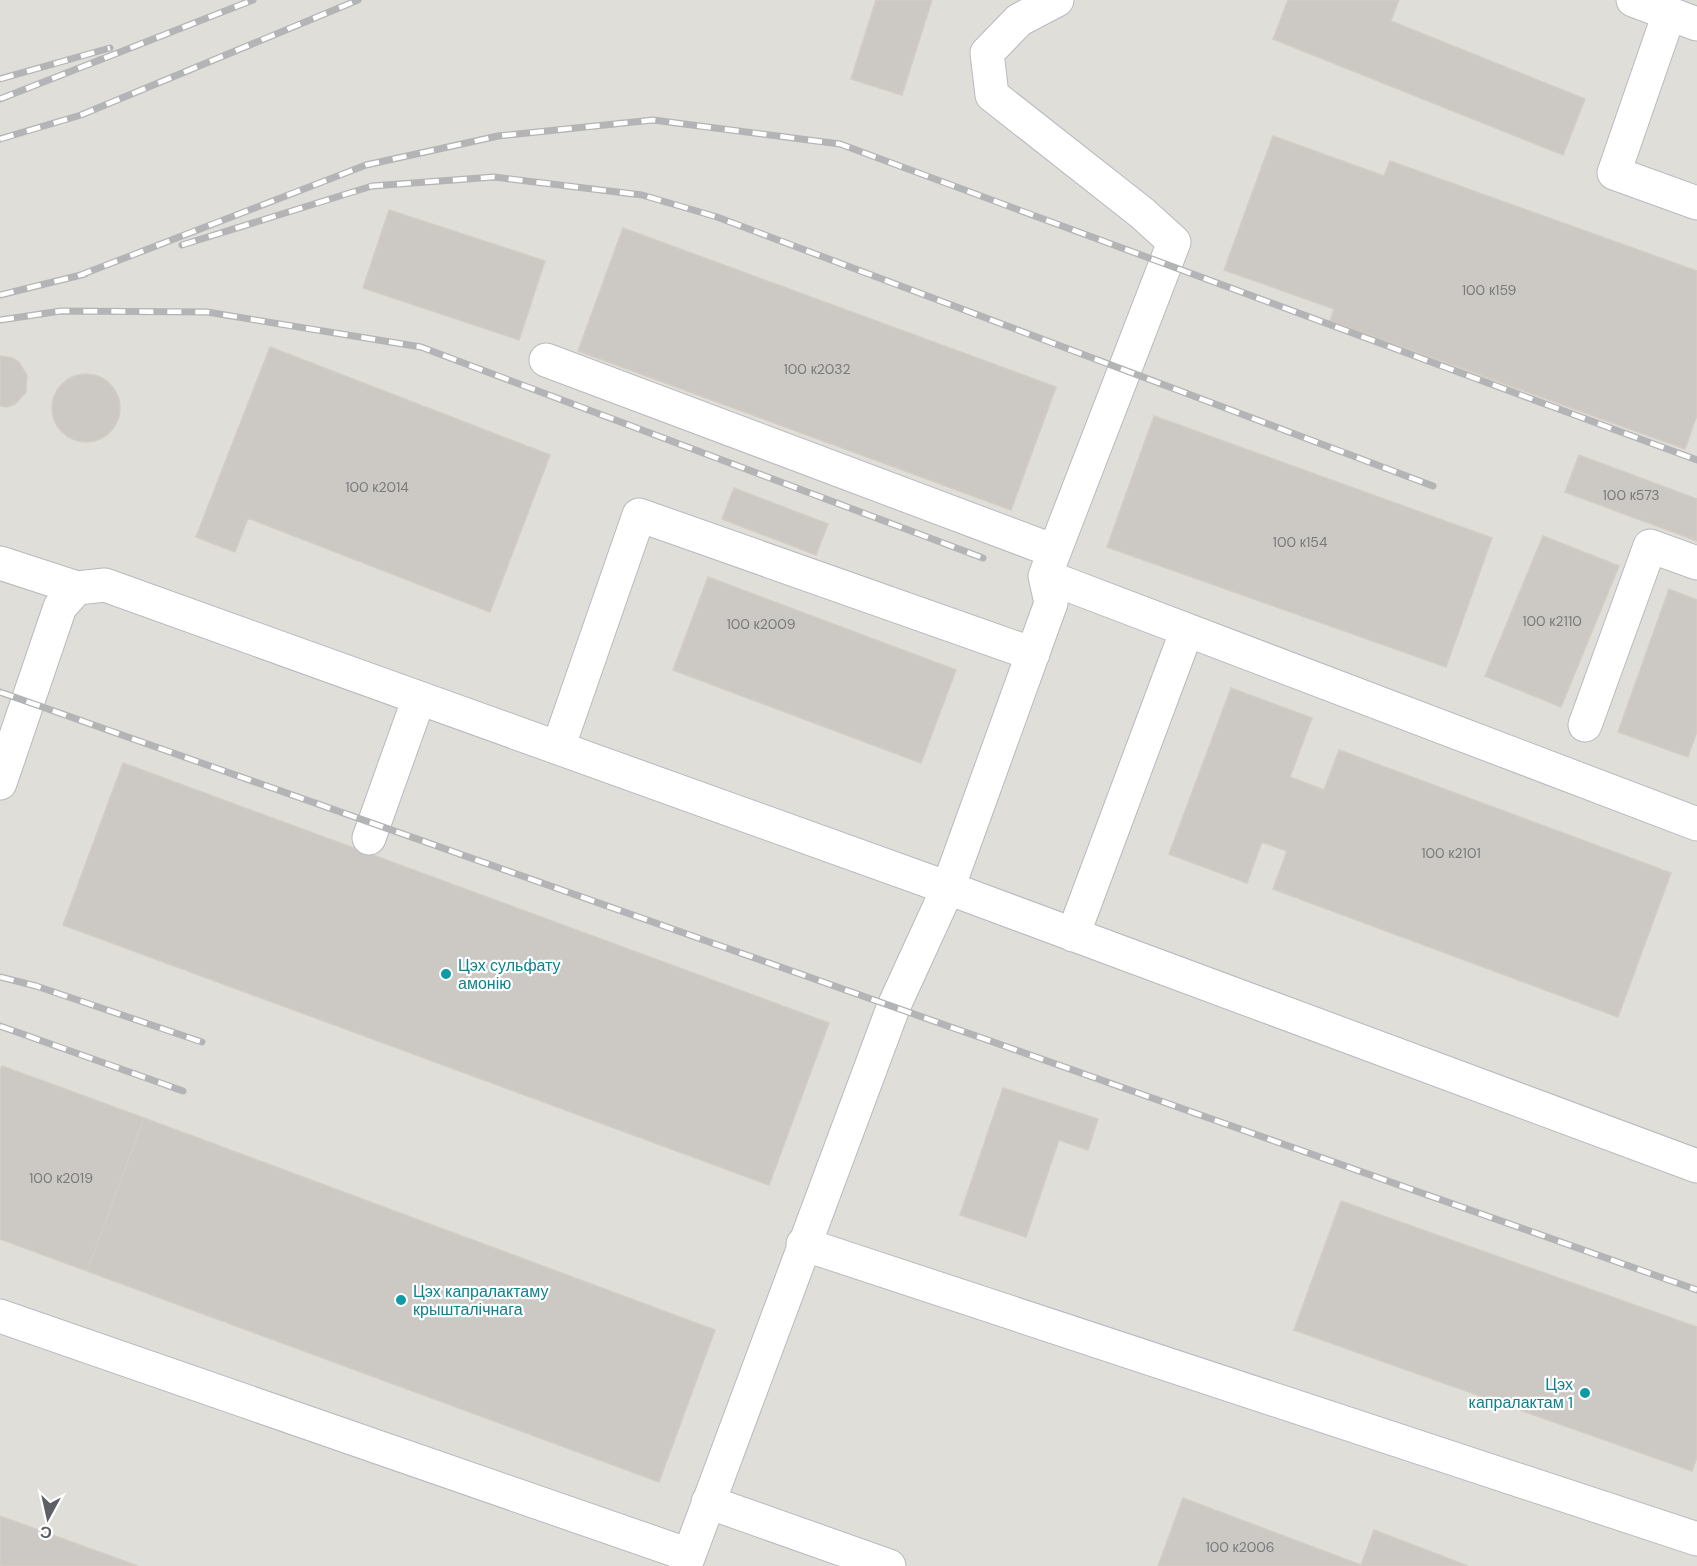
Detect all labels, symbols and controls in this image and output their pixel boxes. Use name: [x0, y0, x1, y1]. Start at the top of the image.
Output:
house number: 100 к159: [1462, 281, 1517, 299]
house number: 100 к2032: [783, 360, 851, 378]
house number: 100 к2014: [345, 478, 409, 496]
house number: 100 к573: [1602, 486, 1660, 504]
house number: 100 к154: [1273, 533, 1328, 551]
house number: 100 к2110: [1522, 612, 1582, 630]
house number: 100 к2009: [726, 615, 796, 633]
house number: 100 к2101: [1421, 844, 1481, 862]
place label: Цэх сульфату амонію: [458, 955, 561, 994]
marker: Цэх сульфату амонію: [439, 967, 453, 981]
house number: 100 к2019: [29, 1169, 93, 1187]
place label: Цэх капралактаму крышталічнага: [413, 1281, 548, 1320]
marker: Цэх капралактаму крышталічнага: [394, 1293, 408, 1307]
place label: Цэх капралактам 1: [1469, 1374, 1573, 1413]
marker: Цэх капралактам 1: [1578, 1386, 1592, 1400]
north arrow: [18, 1488, 78, 1548]
text: С: [38, 1521, 53, 1544]
house number: 100 к2006: [1205, 1538, 1275, 1556]

